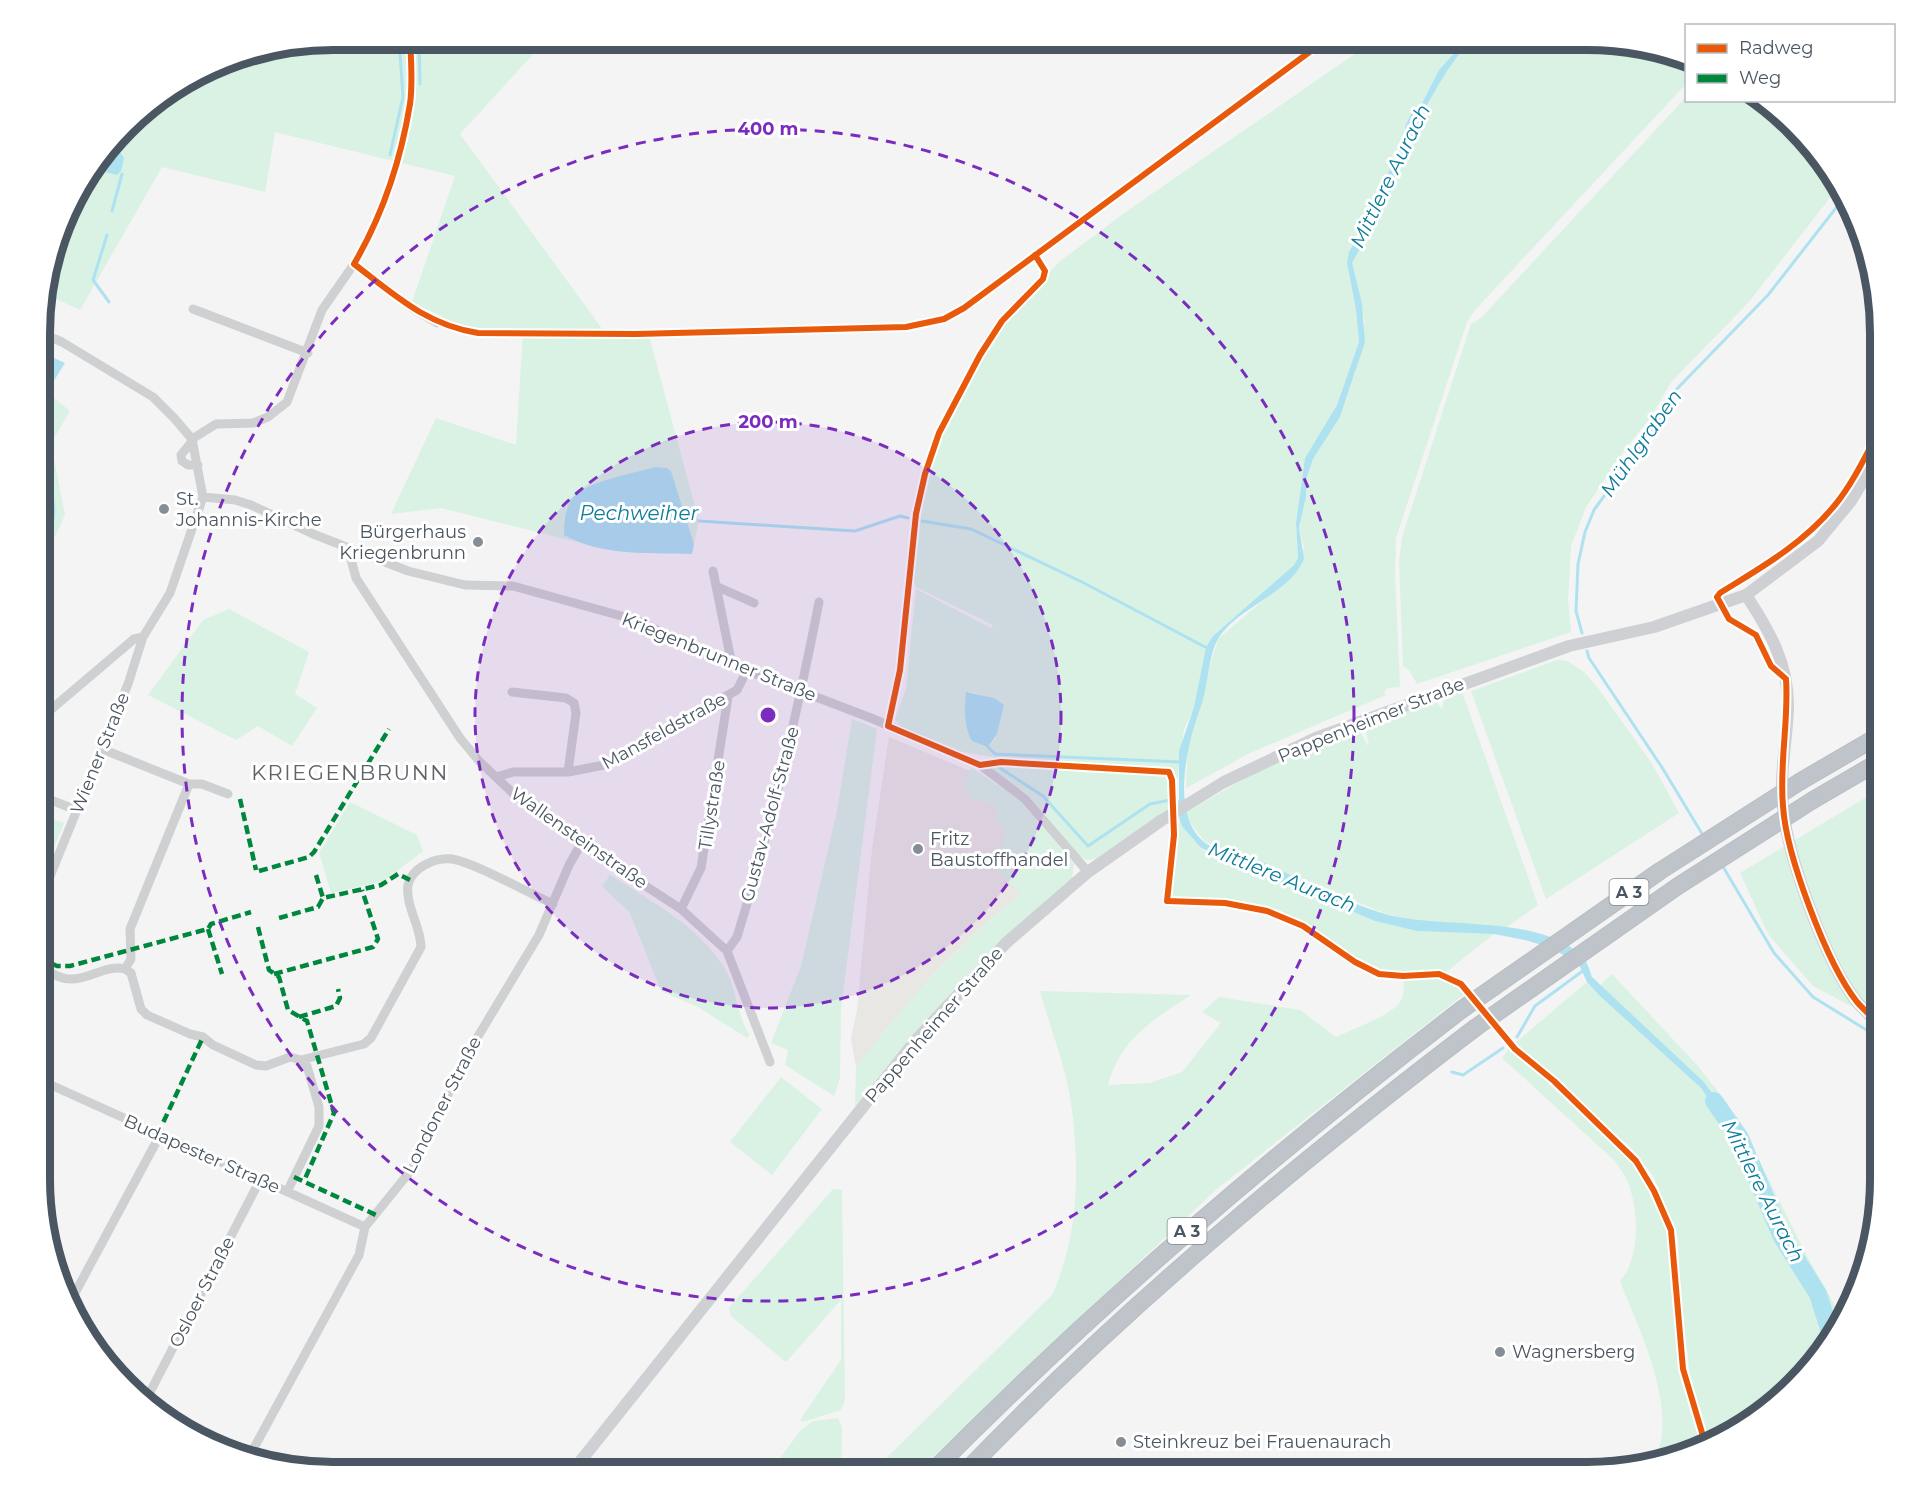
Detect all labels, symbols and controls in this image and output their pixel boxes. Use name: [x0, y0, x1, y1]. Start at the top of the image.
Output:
legend: [1685, 24, 1895, 102]
text: Radweg: [1739, 37, 1814, 59]
text: Weg: [1739, 67, 1781, 89]
water label: Mittlere Aurach: [1345, 100, 1435, 252]
text: 400 m: [738, 118, 798, 140]
water label: Mühlgraben: [1595, 385, 1687, 501]
text: 200 m: [738, 411, 798, 433]
place label: St. Johannis-Kirche: [175, 488, 322, 531]
water label: Pechweiher: [580, 501, 699, 525]
marker: St. Johannis-Kirche: [157, 502, 171, 516]
place label: Bürgerhaus Kriegenbrunn: [339, 521, 466, 564]
marker: Bürgerhaus Kriegenbrunn: [471, 535, 485, 549]
street label: Kriegenbrunner Straße: [619, 608, 820, 706]
street label: Pappenheimer Straße: [1275, 673, 1467, 767]
street label: Mansfeldstraße: [598, 688, 730, 774]
street label: Wiener Straße: [66, 689, 134, 817]
centre of rings: [758, 705, 778, 725]
street label: Gustav-Adolf-Straße: [736, 724, 804, 904]
street label: Tillystraße: [694, 758, 730, 851]
district label: KRIEGENBRUNN: [251, 760, 449, 785]
street label: Wallensteinstraße: [506, 783, 652, 894]
place label: Fritz Baustoffhandel: [930, 828, 1068, 871]
water label: Mittlere Aurach: [1205, 837, 1359, 917]
marker: Fritz Baustoffhandel: [911, 842, 925, 856]
road number: A 3: [1610, 879, 1648, 905]
street label: Pappenheimer Straße: [860, 943, 1008, 1107]
street label: Londoner Straße: [398, 1033, 486, 1177]
street label: Budapester Straße: [121, 1110, 284, 1198]
water label: Mittlere Aurach: [1717, 1116, 1809, 1266]
road number: A 3: [1168, 1218, 1206, 1244]
street label: Osloer Straße: [165, 1233, 239, 1351]
place label: Wagnersberg: [1512, 1341, 1635, 1363]
marker: Wagnersberg: [1493, 1345, 1507, 1359]
place label: Steinkreuz bei Frauenaurach: [1133, 1431, 1392, 1453]
marker: Steinkreuz bei Frauenaurach: [1114, 1435, 1128, 1449]

